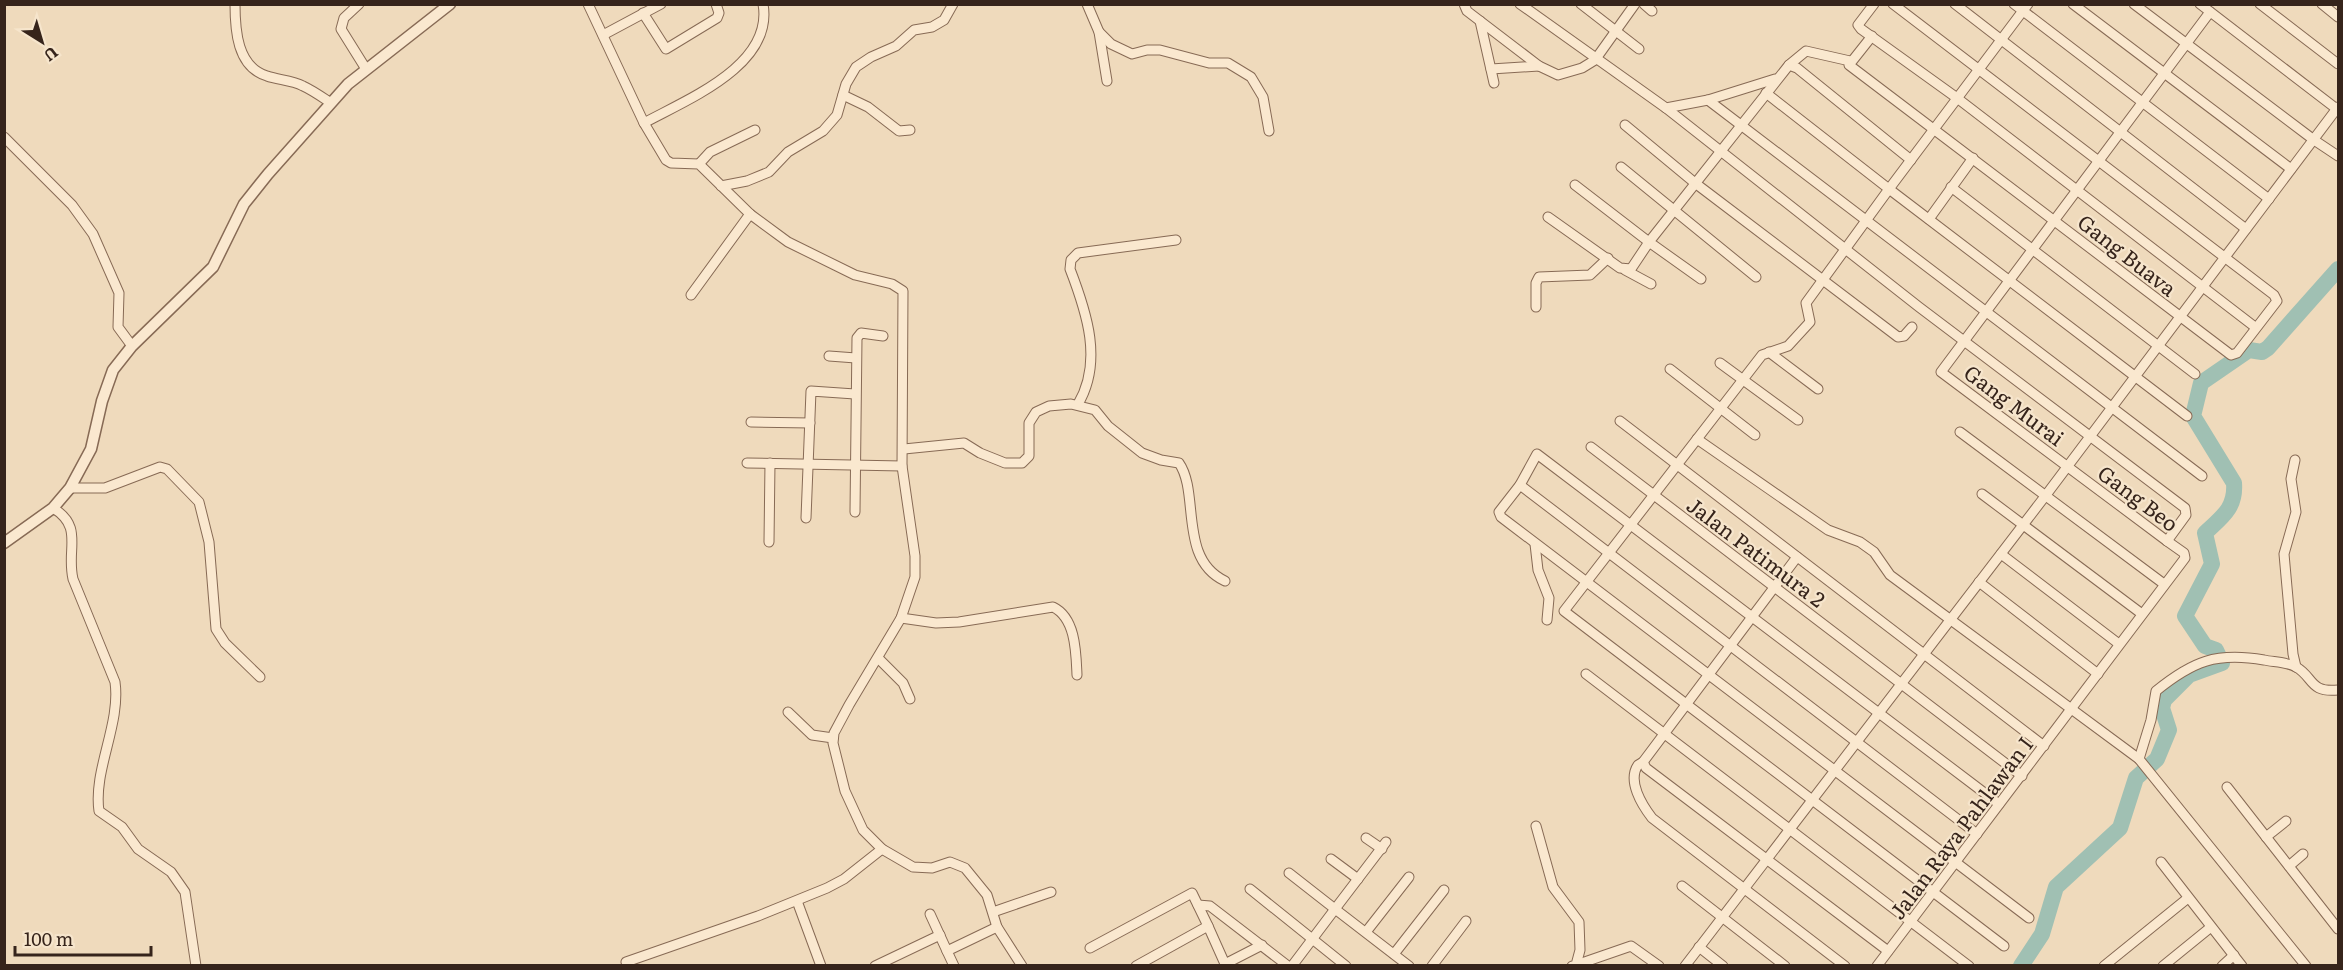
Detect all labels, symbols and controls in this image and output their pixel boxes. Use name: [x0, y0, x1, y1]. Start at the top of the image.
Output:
north arrow: [12, 12, 72, 72]
text: U: [39, 41, 64, 68]
street label: Gang Buava: [2072, 206, 2184, 303]
street label: Gang Murai: [1958, 356, 2072, 452]
street label: Gang Beo: [2092, 456, 2186, 538]
street label: Jalan Patimura 2: [1681, 489, 1833, 613]
street label: Jalan Raya Pahlawan I: [1881, 729, 2039, 925]
scale bar: [15, 919, 152, 957]
text: 100 m: [24, 925, 73, 952]

